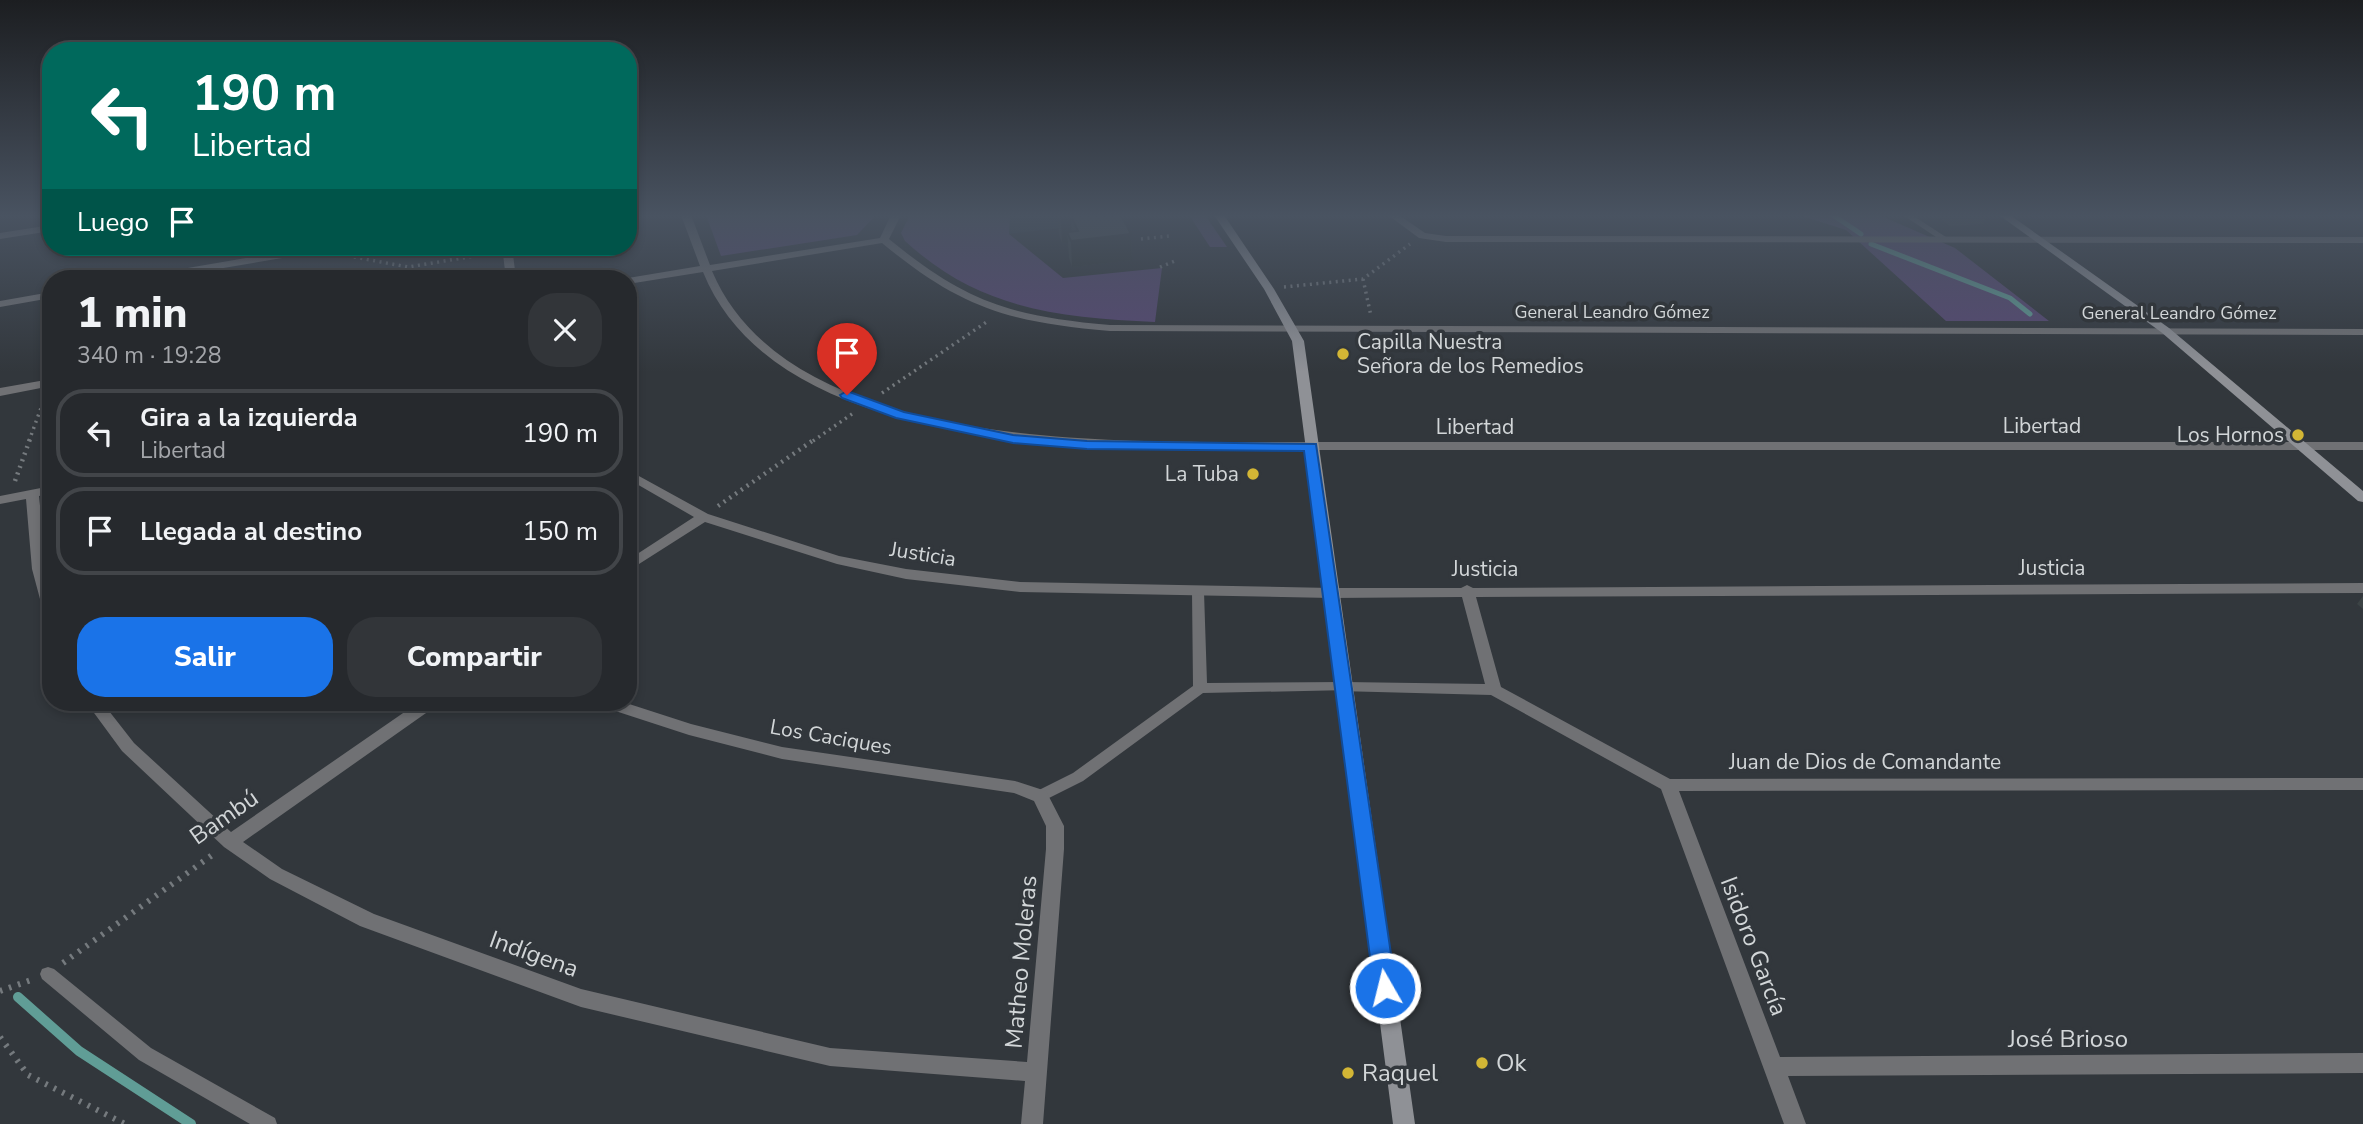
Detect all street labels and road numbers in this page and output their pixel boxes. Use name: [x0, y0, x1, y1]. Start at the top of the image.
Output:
street label: General Leandro Gómez: [1514, 300, 1710, 324]
street label: General Leandro Gómez: [2081, 301, 2277, 325]
street label: Libertad: [2003, 412, 2081, 440]
street label: Libertad: [1436, 413, 1514, 441]
street label: Justicia: [887, 535, 958, 573]
street label: Justicia: [2018, 554, 2085, 582]
street label: Justicia: [1451, 555, 1518, 583]
street label: Los Caciques: [768, 713, 894, 761]
street label: Juan de Dios de Comandante: [1728, 748, 2001, 776]
street label: Bambú: [183, 782, 265, 852]
street label: Isidoro García: [1713, 872, 1795, 1020]
street label: Matheo Moleras: [997, 874, 1045, 1050]
street label: Indígena: [485, 923, 583, 985]
street label: José Brioso: [2007, 1023, 2128, 1055]

